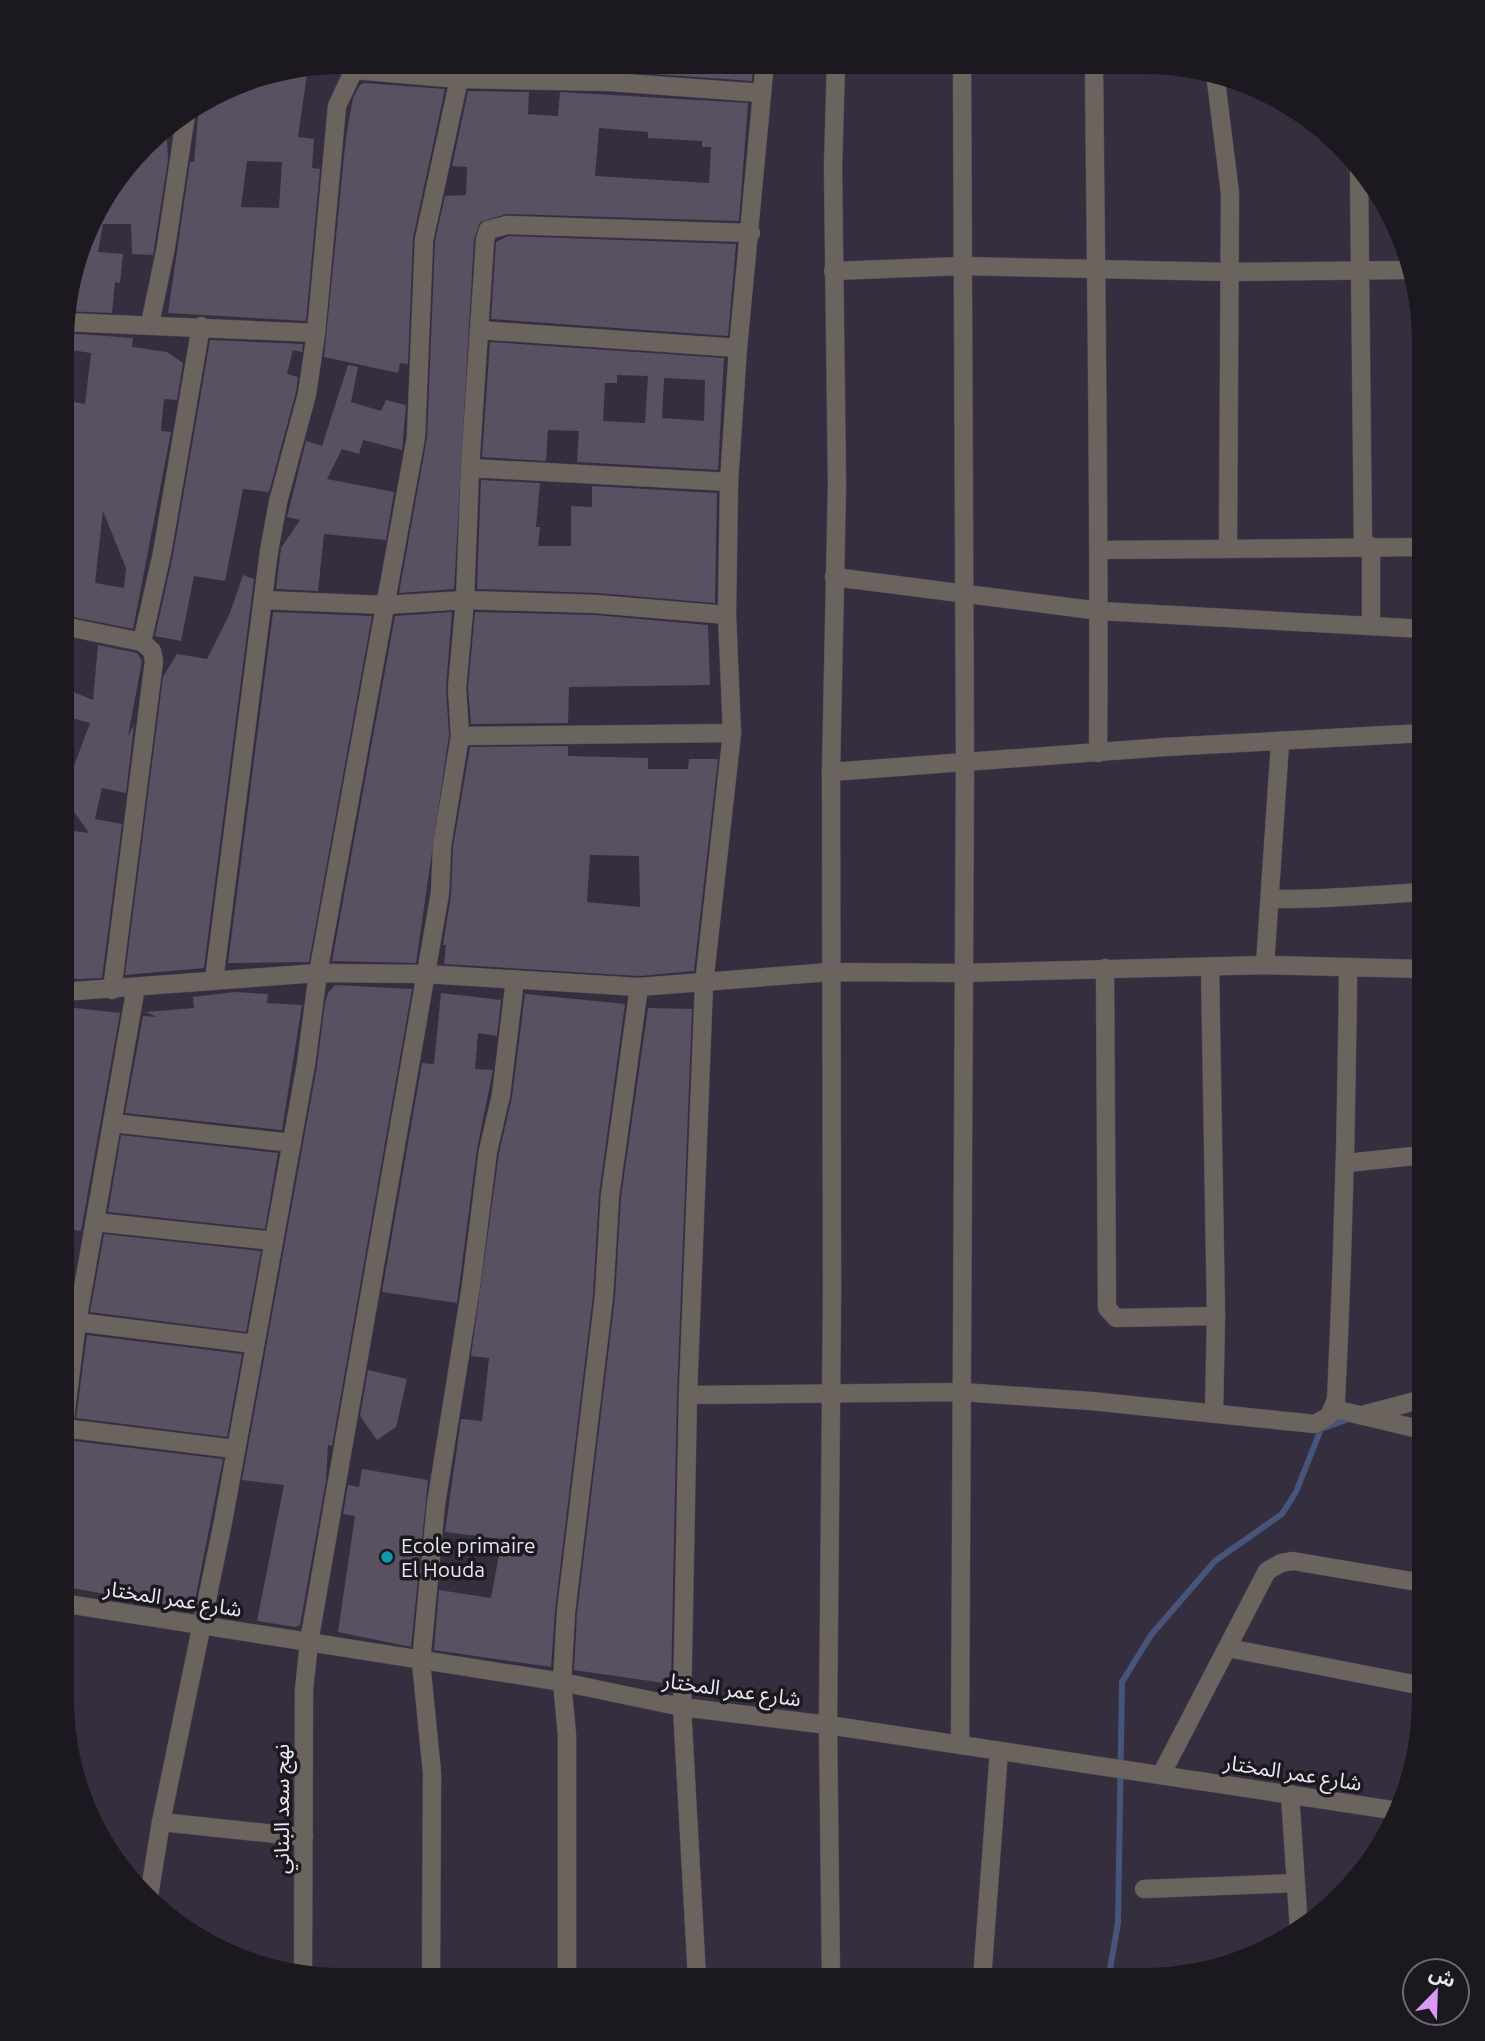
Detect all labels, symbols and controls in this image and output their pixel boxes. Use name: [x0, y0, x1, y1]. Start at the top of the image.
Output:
place label: Ecole primaire El Houda: [401, 1533, 536, 1581]
marker: Ecole primaire El Houda: [379, 1549, 395, 1565]
street label: شارع عمر المختار: [101, 1575, 244, 1625]
street label: شارع عمر المختار: [660, 1667, 803, 1715]
street label: نهج سعد البناني: [269, 1744, 298, 1874]
street label: شارع عمر المختار: [1221, 1749, 1364, 1799]
north arrow: [1401, 1957, 1471, 2027]
text: ش: [1426, 1961, 1459, 1992]

